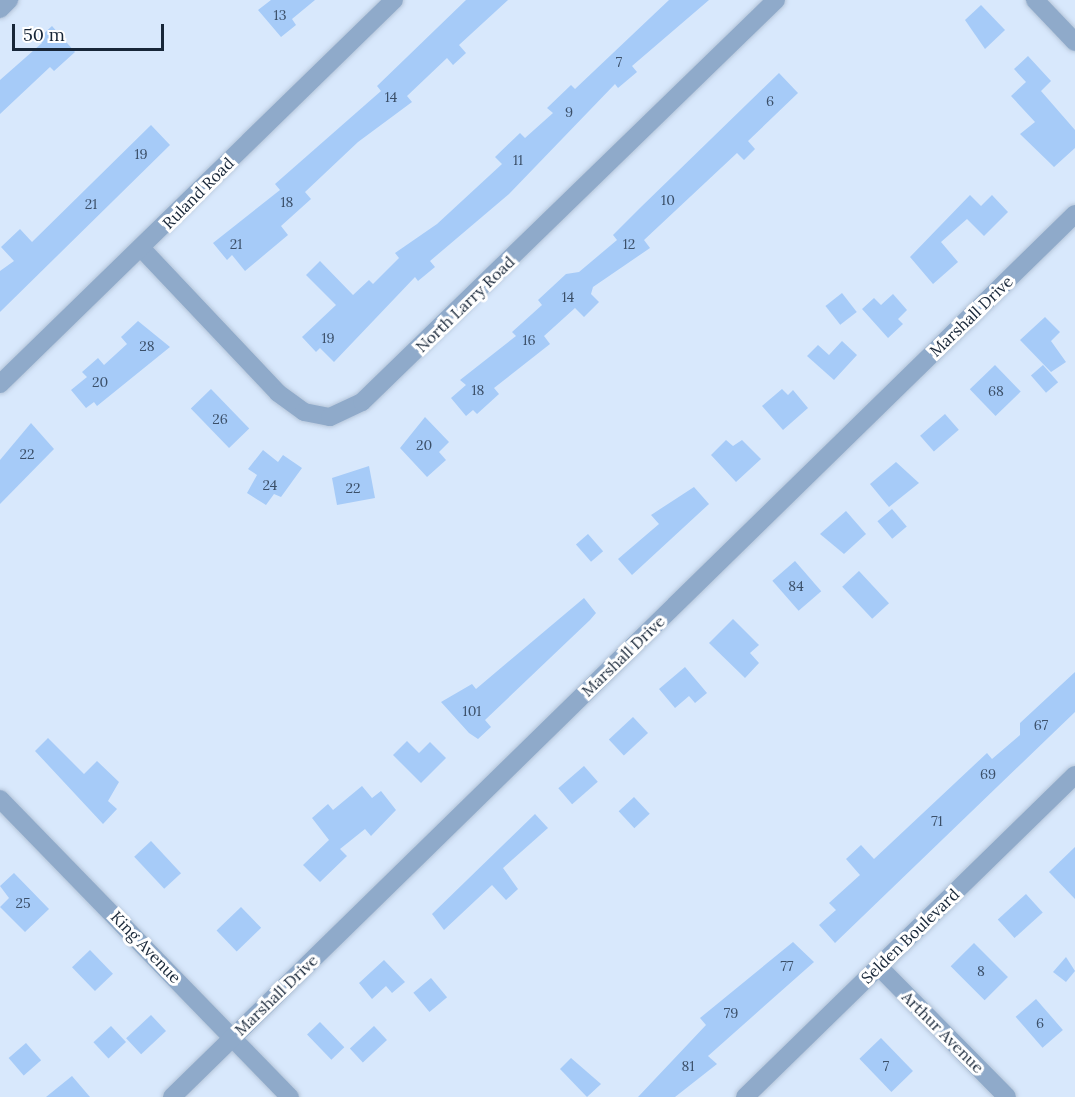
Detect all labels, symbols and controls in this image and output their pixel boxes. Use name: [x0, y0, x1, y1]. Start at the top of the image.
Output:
house number: 13: [274, 7, 286, 23]
scale bar: [15, 12, 166, 50]
text: 50 m: [23, 23, 65, 46]
house number: 7: [616, 54, 622, 70]
house number: 14: [385, 89, 397, 105]
house number: 6: [766, 93, 774, 109]
house number: 9: [565, 104, 573, 120]
house number: 19: [134, 146, 148, 162]
house number: 11: [513, 152, 523, 168]
street label: Ruland Road: [158, 153, 238, 233]
house number: 10: [661, 192, 675, 208]
house number: 18: [281, 194, 293, 210]
house number: 21: [85, 196, 97, 212]
house number: 21: [230, 236, 242, 252]
house number: 12: [623, 236, 635, 252]
street label: North Larry Road: [412, 252, 518, 356]
street label: Marshall Drive: [925, 272, 1017, 360]
house number: 14: [562, 289, 574, 305]
house number: 19: [321, 330, 335, 346]
house number: 16: [522, 332, 536, 348]
house number: 28: [139, 338, 155, 354]
house number: 20: [92, 374, 108, 390]
house number: 18: [472, 382, 484, 398]
house number: 68: [988, 383, 1004, 399]
house number: 26: [212, 411, 228, 427]
house number: 20: [416, 437, 432, 453]
house number: 22: [19, 446, 35, 462]
house number: 24: [263, 477, 277, 493]
house number: 22: [345, 480, 361, 496]
house number: 84: [788, 578, 804, 594]
street label: Marshall Drive: [577, 612, 669, 700]
house number: 101: [463, 703, 481, 719]
house number: 67: [1034, 717, 1048, 733]
house number: 69: [980, 766, 996, 782]
house number: 71: [931, 813, 943, 829]
street label: Selden Boulevard: [857, 884, 963, 988]
house number: 25: [15, 895, 31, 911]
street label: King Avenue: [107, 907, 185, 987]
street label: Marshall Drive: [230, 951, 322, 1039]
house number: 77: [781, 958, 793, 974]
house number: 8: [977, 963, 985, 979]
street label: Arthur Avenue: [898, 987, 988, 1077]
house number: 79: [724, 1005, 738, 1021]
house number: 6: [1036, 1015, 1044, 1031]
house number: 81: [682, 1058, 694, 1074]
house number: 7: [883, 1058, 889, 1074]

